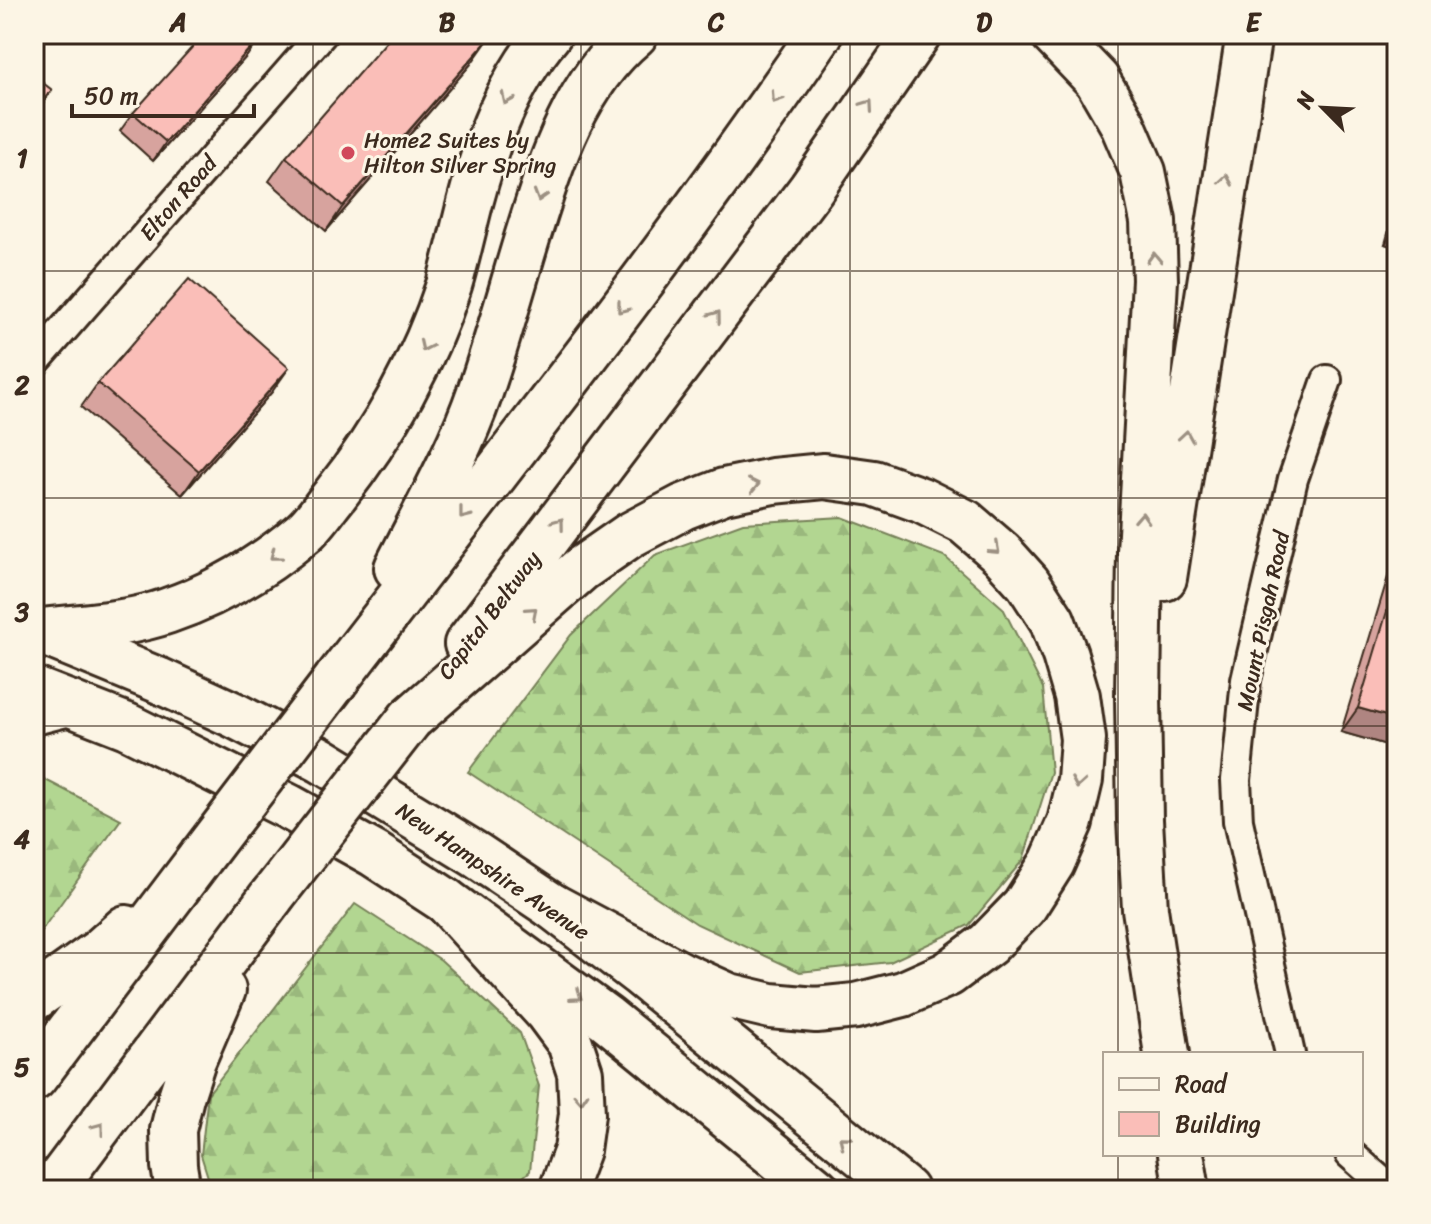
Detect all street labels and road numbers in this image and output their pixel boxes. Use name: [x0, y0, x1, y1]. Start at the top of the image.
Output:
street label: Elton Road: [129, 145, 228, 250]
street label: Mount Pisgah Road: [1225, 526, 1301, 714]
street label: Capital Beltway: [427, 541, 551, 688]
street label: New Hampshire Avenue: [388, 791, 598, 951]

